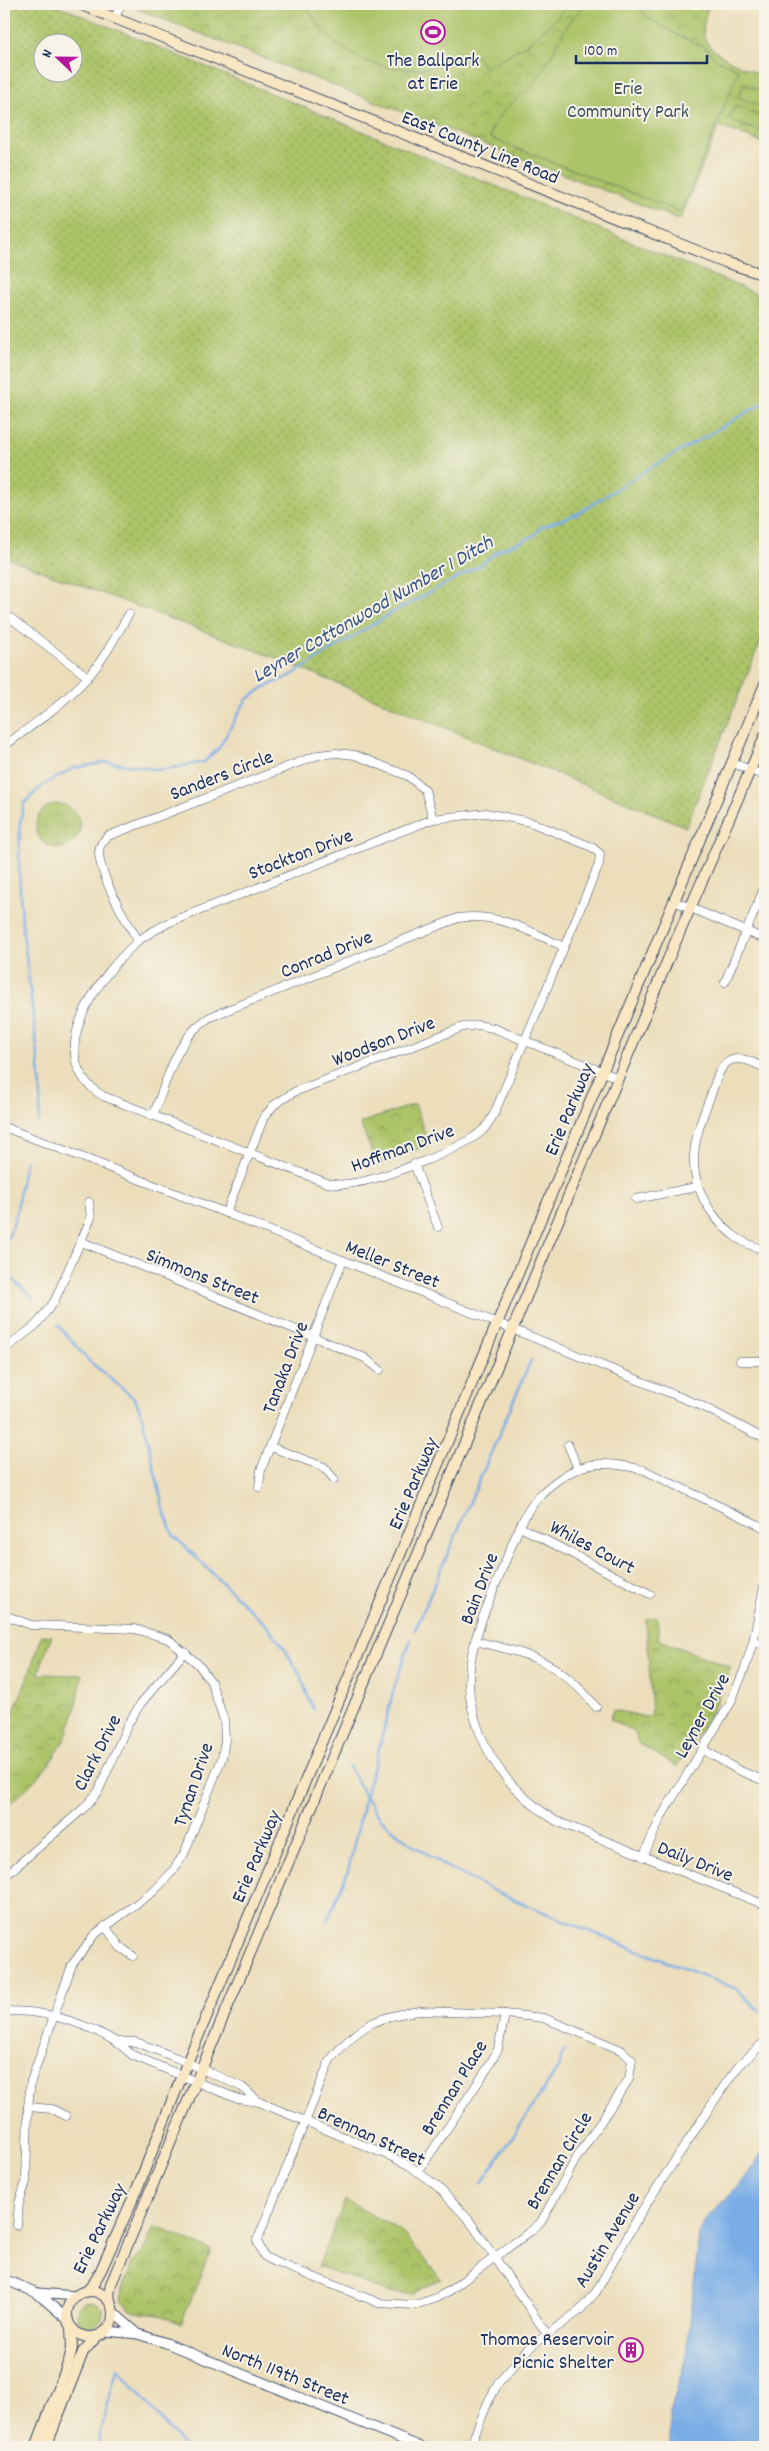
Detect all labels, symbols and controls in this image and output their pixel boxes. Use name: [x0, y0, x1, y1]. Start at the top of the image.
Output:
sports icon: The Ballpark at Erie: [420, 19, 446, 45]
north arrow: [32, 32, 82, 82]
scale bar: [576, 32, 708, 64]
text: 100 m: [584, 41, 617, 63]
text: N: [37, 47, 58, 61]
place label: The Ballpark at Erie: [386, 48, 480, 99]
park label: Erie Community Park: [567, 76, 689, 127]
street label: East County Line Road: [397, 104, 563, 193]
water label: Leyner Cottonwood Number 1 Ditch: [247, 528, 501, 692]
street label: Sanders Circle: [166, 744, 278, 809]
street label: Stockton Drive: [245, 823, 358, 889]
street label: Conrad Drive: [277, 924, 378, 987]
street label: Woodson Drive: [328, 1010, 440, 1075]
street label: Erie Parkway: [539, 1059, 603, 1161]
street label: Hoffman Drive: [347, 1118, 459, 1181]
street label: Meller Street: [341, 1234, 443, 1297]
street label: Simmons Street: [141, 1242, 263, 1313]
street label: Tanaka Drive: [256, 1318, 317, 1418]
street label: Erie Parkway: [383, 1433, 447, 1535]
street label: Whiles Court: [544, 1514, 639, 1583]
street label: Bain Drive: [454, 1549, 507, 1629]
street label: Leyner Drive: [669, 1669, 739, 1764]
street label: Clark Drive: [67, 1710, 130, 1797]
street label: Tynan Drive: [167, 1739, 222, 1831]
street label: Erie Parkway: [226, 1806, 290, 1908]
street label: Daily Drive: [653, 1835, 737, 1891]
street label: Brennan Place: [415, 2035, 496, 2142]
street label: Brennan Street: [312, 2101, 429, 2175]
street label: Brennan Circle: [520, 2107, 601, 2216]
street label: Erie Parkway: [67, 2178, 135, 2279]
street label: Austin Avenue: [569, 2187, 648, 2294]
place label: Thomas Reservoir Picnic Shelter: [480, 2327, 615, 2378]
building icon: Thomas Reservoir Picnic Shelter: [618, 2337, 644, 2363]
street label: North 119th Street: [217, 2338, 353, 2414]

